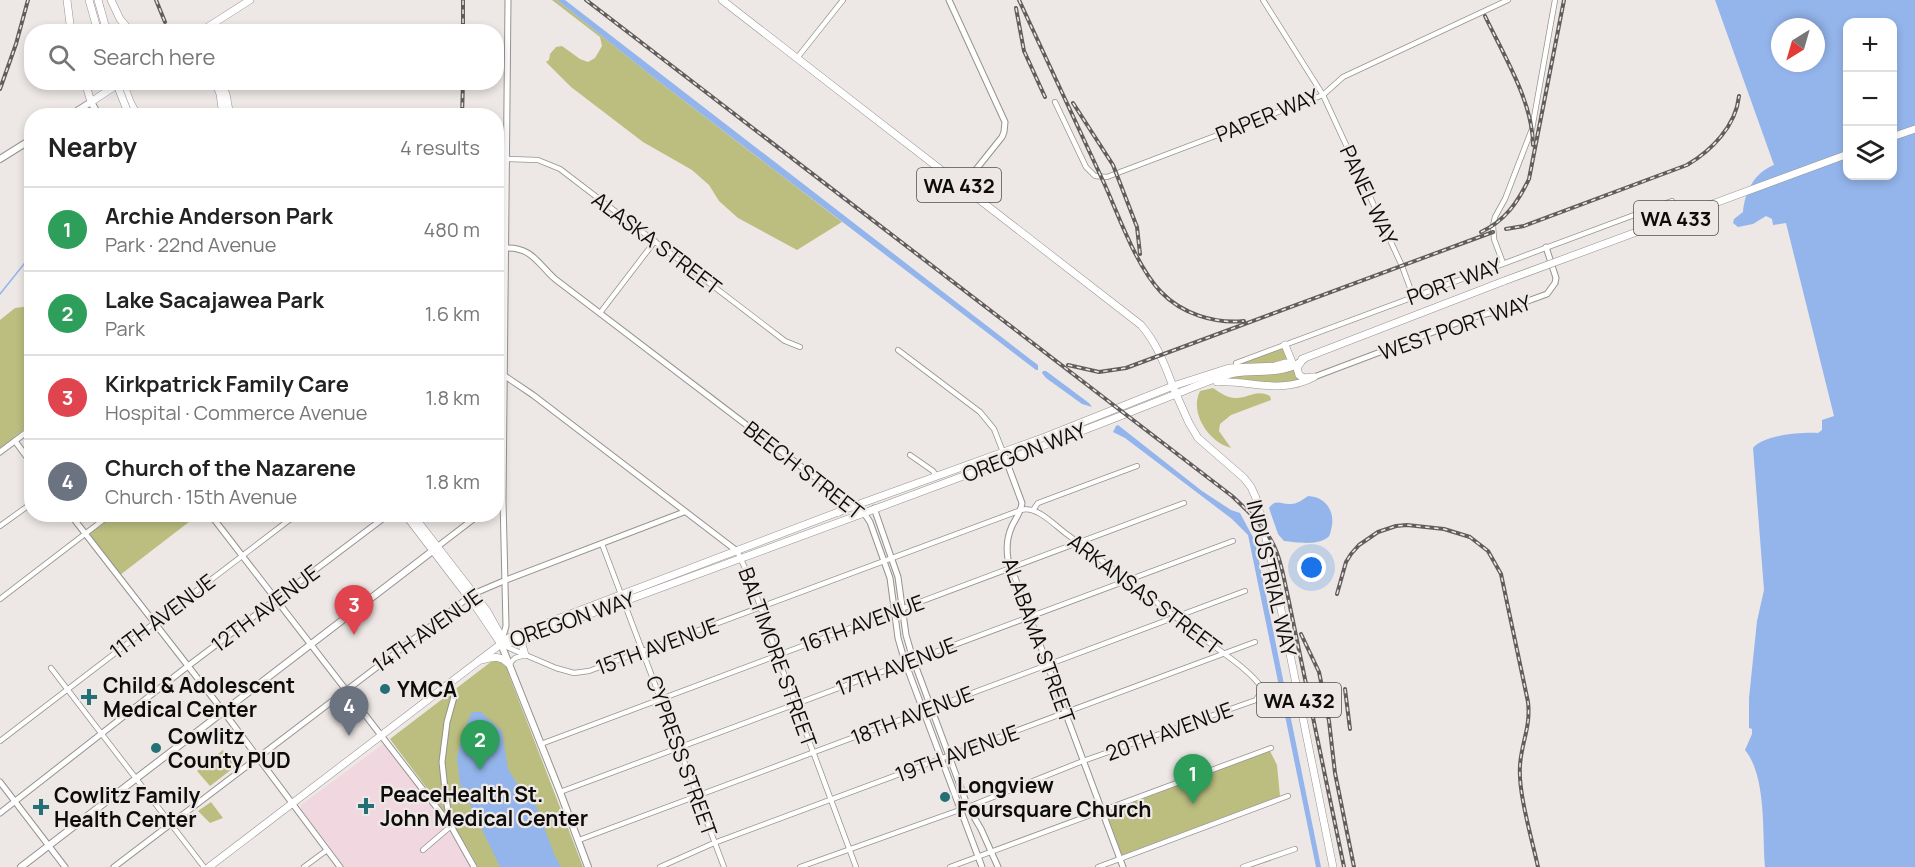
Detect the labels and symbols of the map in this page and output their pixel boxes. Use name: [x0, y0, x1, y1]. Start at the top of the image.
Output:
north arrow: [1771, 18, 1825, 72]
street label: PAPER WAY: [1211, 81, 1323, 148]
street label: PANEL WAY: [1334, 141, 1404, 250]
road number: WA 432: [917, 168, 1001, 202]
street label: ALASKA STREET: [587, 185, 728, 301]
road number: WA 433: [1634, 201, 1718, 235]
street label: PORT WAY: [1403, 251, 1506, 311]
street label: WEST PORT WAY: [1375, 288, 1535, 366]
street label: BEECH STREET: [738, 414, 870, 526]
street label: OREGON WAY: [958, 415, 1090, 488]
street label: INDUSTRIAL WAY: [1240, 497, 1304, 659]
street label: ARKANSAS STREET: [1063, 527, 1228, 661]
your location: [1297, 553, 1326, 582]
street label: ALABAMA STREET: [996, 554, 1082, 727]
street label: 12TH AVENUE: [205, 558, 325, 658]
street label: BALTIMORE STREET: [732, 563, 824, 751]
street label: 11TH AVENUE: [104, 567, 220, 665]
street label: 14TH AVENUE: [367, 582, 487, 678]
street label: OREGON WAY: [506, 584, 638, 653]
pin: 3: [334, 586, 374, 635]
street label: 16TH AVENUE: [796, 588, 928, 658]
street label: 15TH AVENUE: [592, 611, 722, 681]
street label: 17TH AVENUE: [832, 630, 960, 702]
place label: Child & Adolescent Medical Center: [103, 671, 295, 723]
street label: CYPRESS STREET: [640, 672, 724, 841]
place label: YMCA: [397, 675, 457, 703]
street label: 18TH AVENUE: [847, 679, 977, 751]
marker: YMCA: [378, 682, 392, 696]
road number: WA 432: [1257, 683, 1341, 717]
pin: 4: [330, 686, 368, 736]
marker: Child & Adolescent Medical Center: [80, 688, 98, 706]
street label: 20TH AVENUE: [1102, 695, 1236, 767]
street label: 19TH AVENUE: [891, 718, 1023, 788]
pin: 2: [460, 720, 500, 770]
place label: Cowlitz County PUD: [168, 722, 291, 774]
marker: Cowlitz County PUD: [149, 741, 163, 755]
pin: 1: [1174, 754, 1212, 804]
place label: Longview Foursquare Church: [957, 771, 1152, 823]
place label: PeaceHealth St. John Medical Center: [380, 780, 588, 832]
place label: Cowlitz Family Health Center: [54, 781, 201, 833]
marker: Longview Foursquare Church: [938, 790, 952, 804]
marker: PeaceHealth St. John Medical Center: [357, 797, 375, 815]
marker: Cowlitz Family Health Center: [32, 798, 50, 816]

